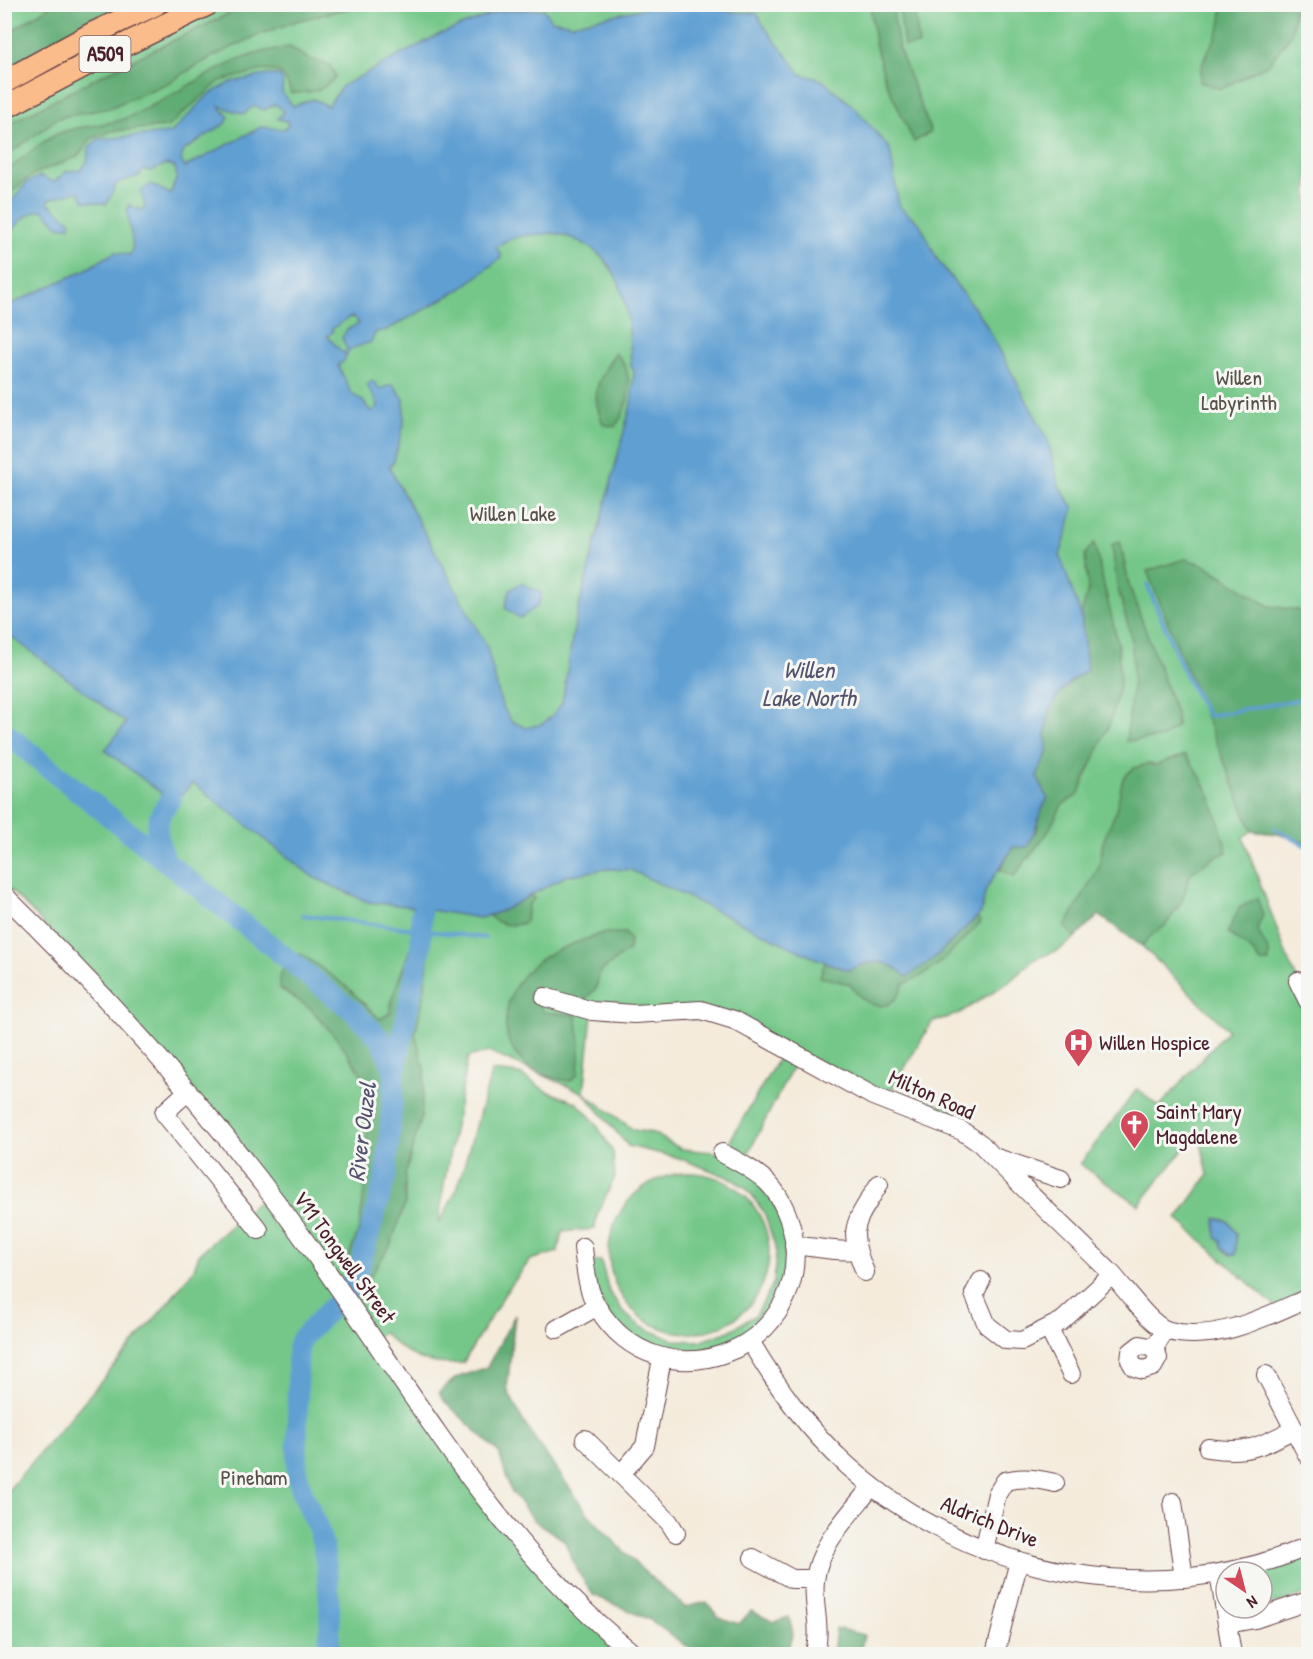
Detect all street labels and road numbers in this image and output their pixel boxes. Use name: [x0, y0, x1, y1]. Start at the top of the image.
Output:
road number: A509: [80, 36, 130, 72]
street label: Milton Road: [884, 1062, 980, 1126]
street label: V11 Tongwell Street: [287, 1185, 404, 1330]
street label: Aldrich Drive: [937, 1488, 1044, 1554]

